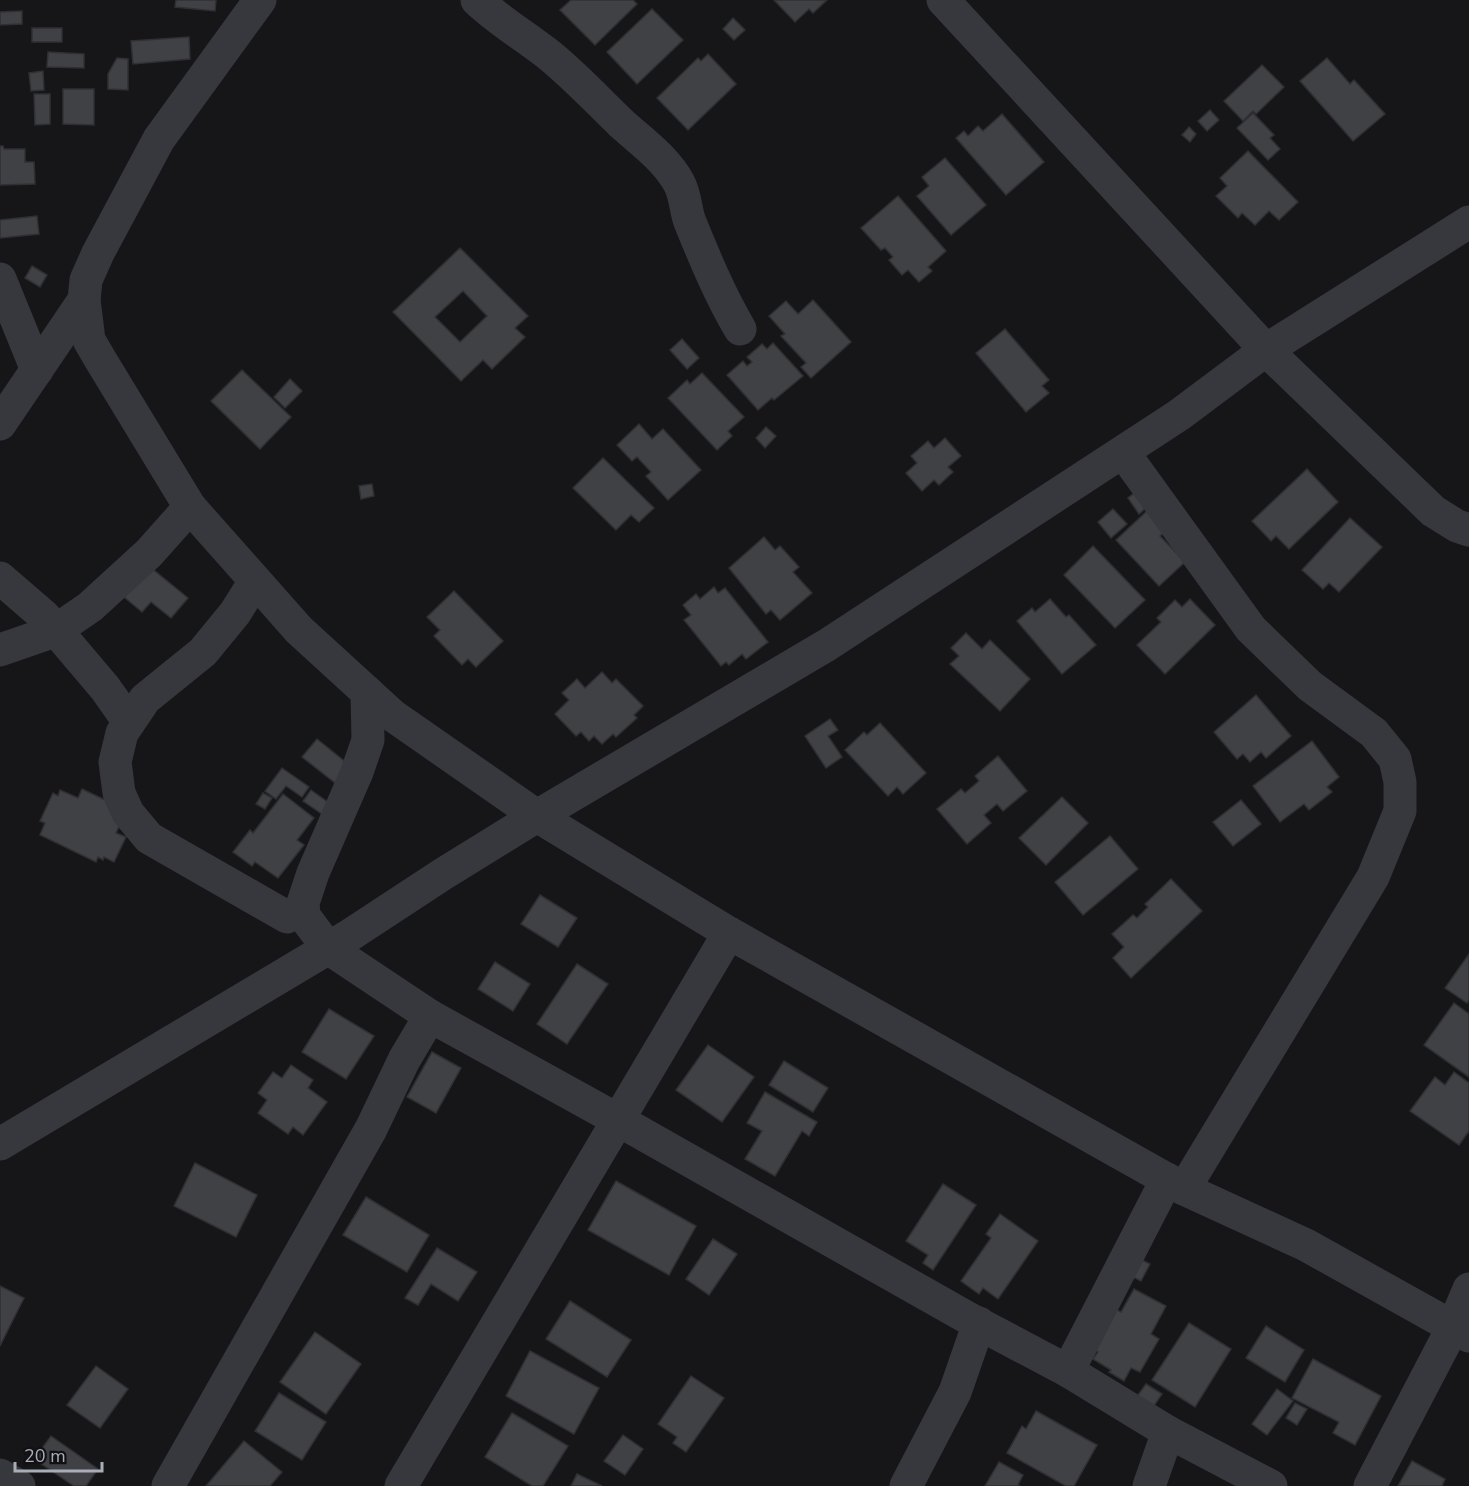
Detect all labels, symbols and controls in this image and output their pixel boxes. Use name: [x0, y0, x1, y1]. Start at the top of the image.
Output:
scale bar: [15, 1435, 102, 1473]
text: 20 m: [24, 1444, 66, 1468]

